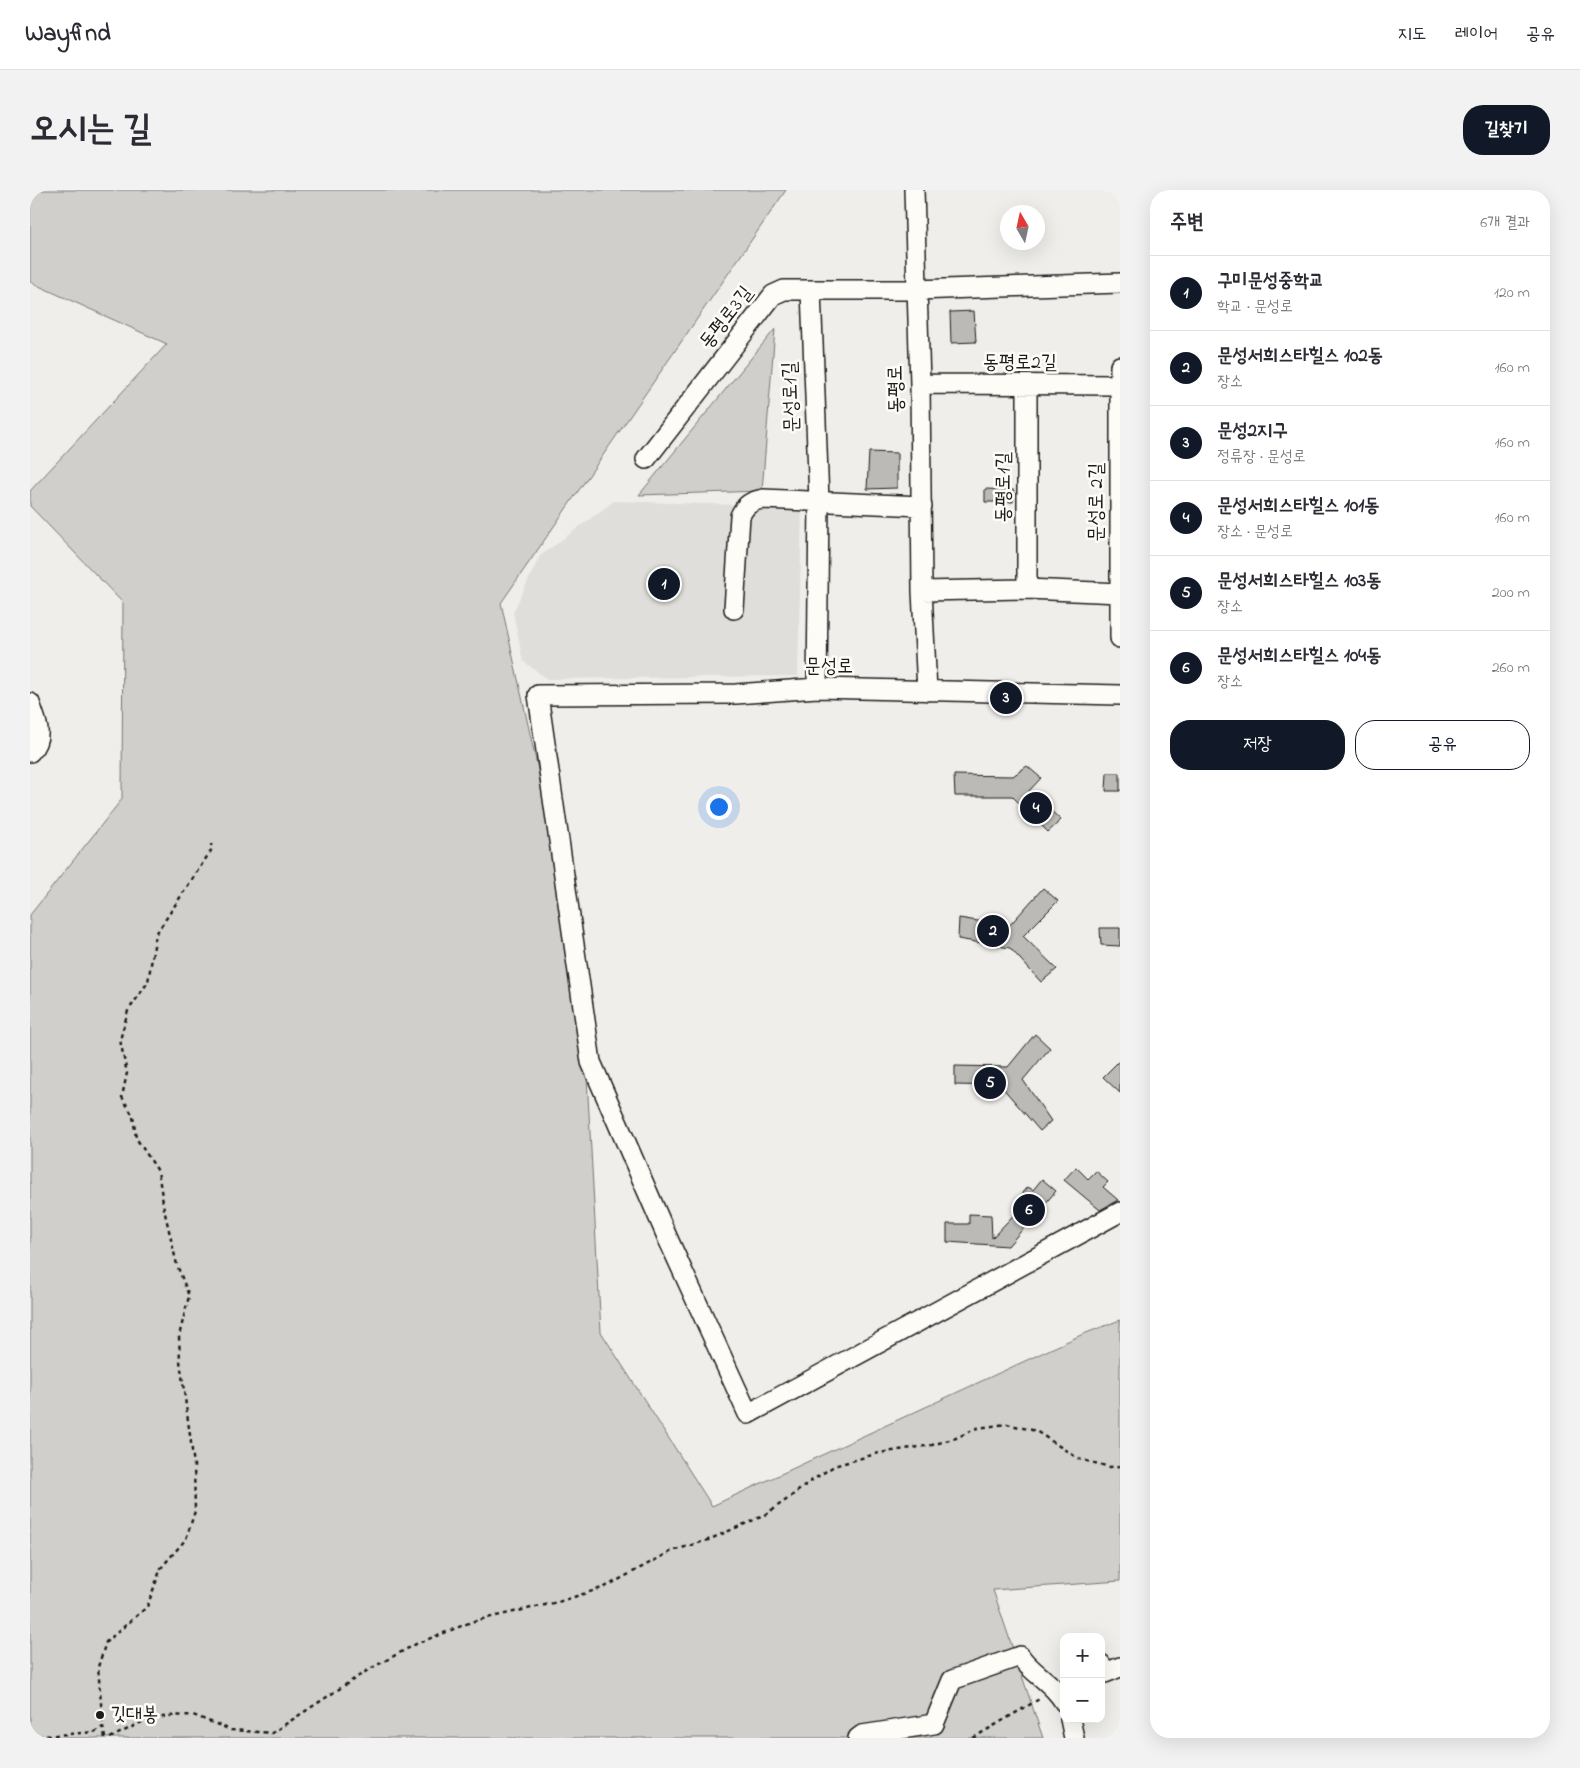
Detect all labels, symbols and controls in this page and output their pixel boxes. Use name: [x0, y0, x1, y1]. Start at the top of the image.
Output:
text: Wayfind: [25, 17, 111, 52]
text: 지도: [1398, 22, 1427, 48]
text: 레이어: [1455, 22, 1498, 48]
text: 공유: [1526, 22, 1555, 48]
text: 오시는 길: [30, 105, 151, 156]
button: 길찾기: [1463, 105, 1550, 155]
north arrow: [1000, 205, 1045, 250]
text: 주변: [1170, 208, 1204, 238]
text: 6개 결과: [1480, 211, 1530, 235]
text: 구미문성중학교: [1217, 268, 1324, 295]
street label: 동평로3길: [693, 280, 761, 356]
text: 1: [1183, 281, 1189, 305]
text: 120 m: [1494, 281, 1530, 305]
text: 학교 · 문성로: [1217, 295, 1293, 319]
text: 문성서희스타힐스 102동: [1217, 343, 1383, 370]
street label: 동평로2길: [983, 349, 1057, 378]
text: 2: [1182, 356, 1190, 380]
text: 160 m: [1495, 356, 1530, 380]
street label: 문성로1길: [776, 361, 808, 433]
street label: 동평로: [882, 365, 912, 413]
text: 장소: [1217, 370, 1243, 394]
text: 문성2지구: [1217, 418, 1288, 445]
text: 3: [1183, 431, 1189, 455]
text: 160 m: [1495, 431, 1530, 455]
text: 정류장 · 문성로: [1217, 445, 1306, 469]
street label: 동평로1길: [990, 452, 1019, 522]
street label: 문성로 2길: [1083, 462, 1112, 542]
text: 문성서희스타힐스 101동: [1217, 493, 1380, 520]
text: 4: [1183, 506, 1189, 530]
text: 160 m: [1495, 506, 1530, 530]
text: 장소 · 문성로: [1217, 520, 1293, 544]
pin: 1: [648, 565, 680, 603]
text: 문성서희스타힐스 103동: [1217, 568, 1381, 595]
text: 5: [1181, 581, 1191, 605]
text: 200 m: [1492, 581, 1530, 605]
text: 장소: [1217, 595, 1243, 619]
text: 문성서희스타힐스 104동: [1217, 643, 1381, 670]
street label: 문성로: [805, 653, 853, 682]
text: 6: [1182, 656, 1190, 680]
text: 260 m: [1492, 656, 1530, 680]
text: 장소: [1217, 670, 1243, 694]
pin: 3: [990, 679, 1022, 717]
button: 저장: [1170, 720, 1345, 770]
button: 공유: [1355, 720, 1530, 770]
pin: 4: [1020, 789, 1052, 827]
your location: [706, 794, 732, 820]
pin: 2: [977, 912, 1009, 950]
pin: 5: [974, 1064, 1006, 1102]
pin: 6: [1013, 1191, 1045, 1229]
map controls: [1060, 1633, 1105, 1723]
button: +: [1060, 1633, 1105, 1678]
button: −: [1060, 1678, 1105, 1723]
place label: 깃대봉: [110, 1701, 158, 1730]
marker: 깃대봉: [94, 1709, 106, 1721]

